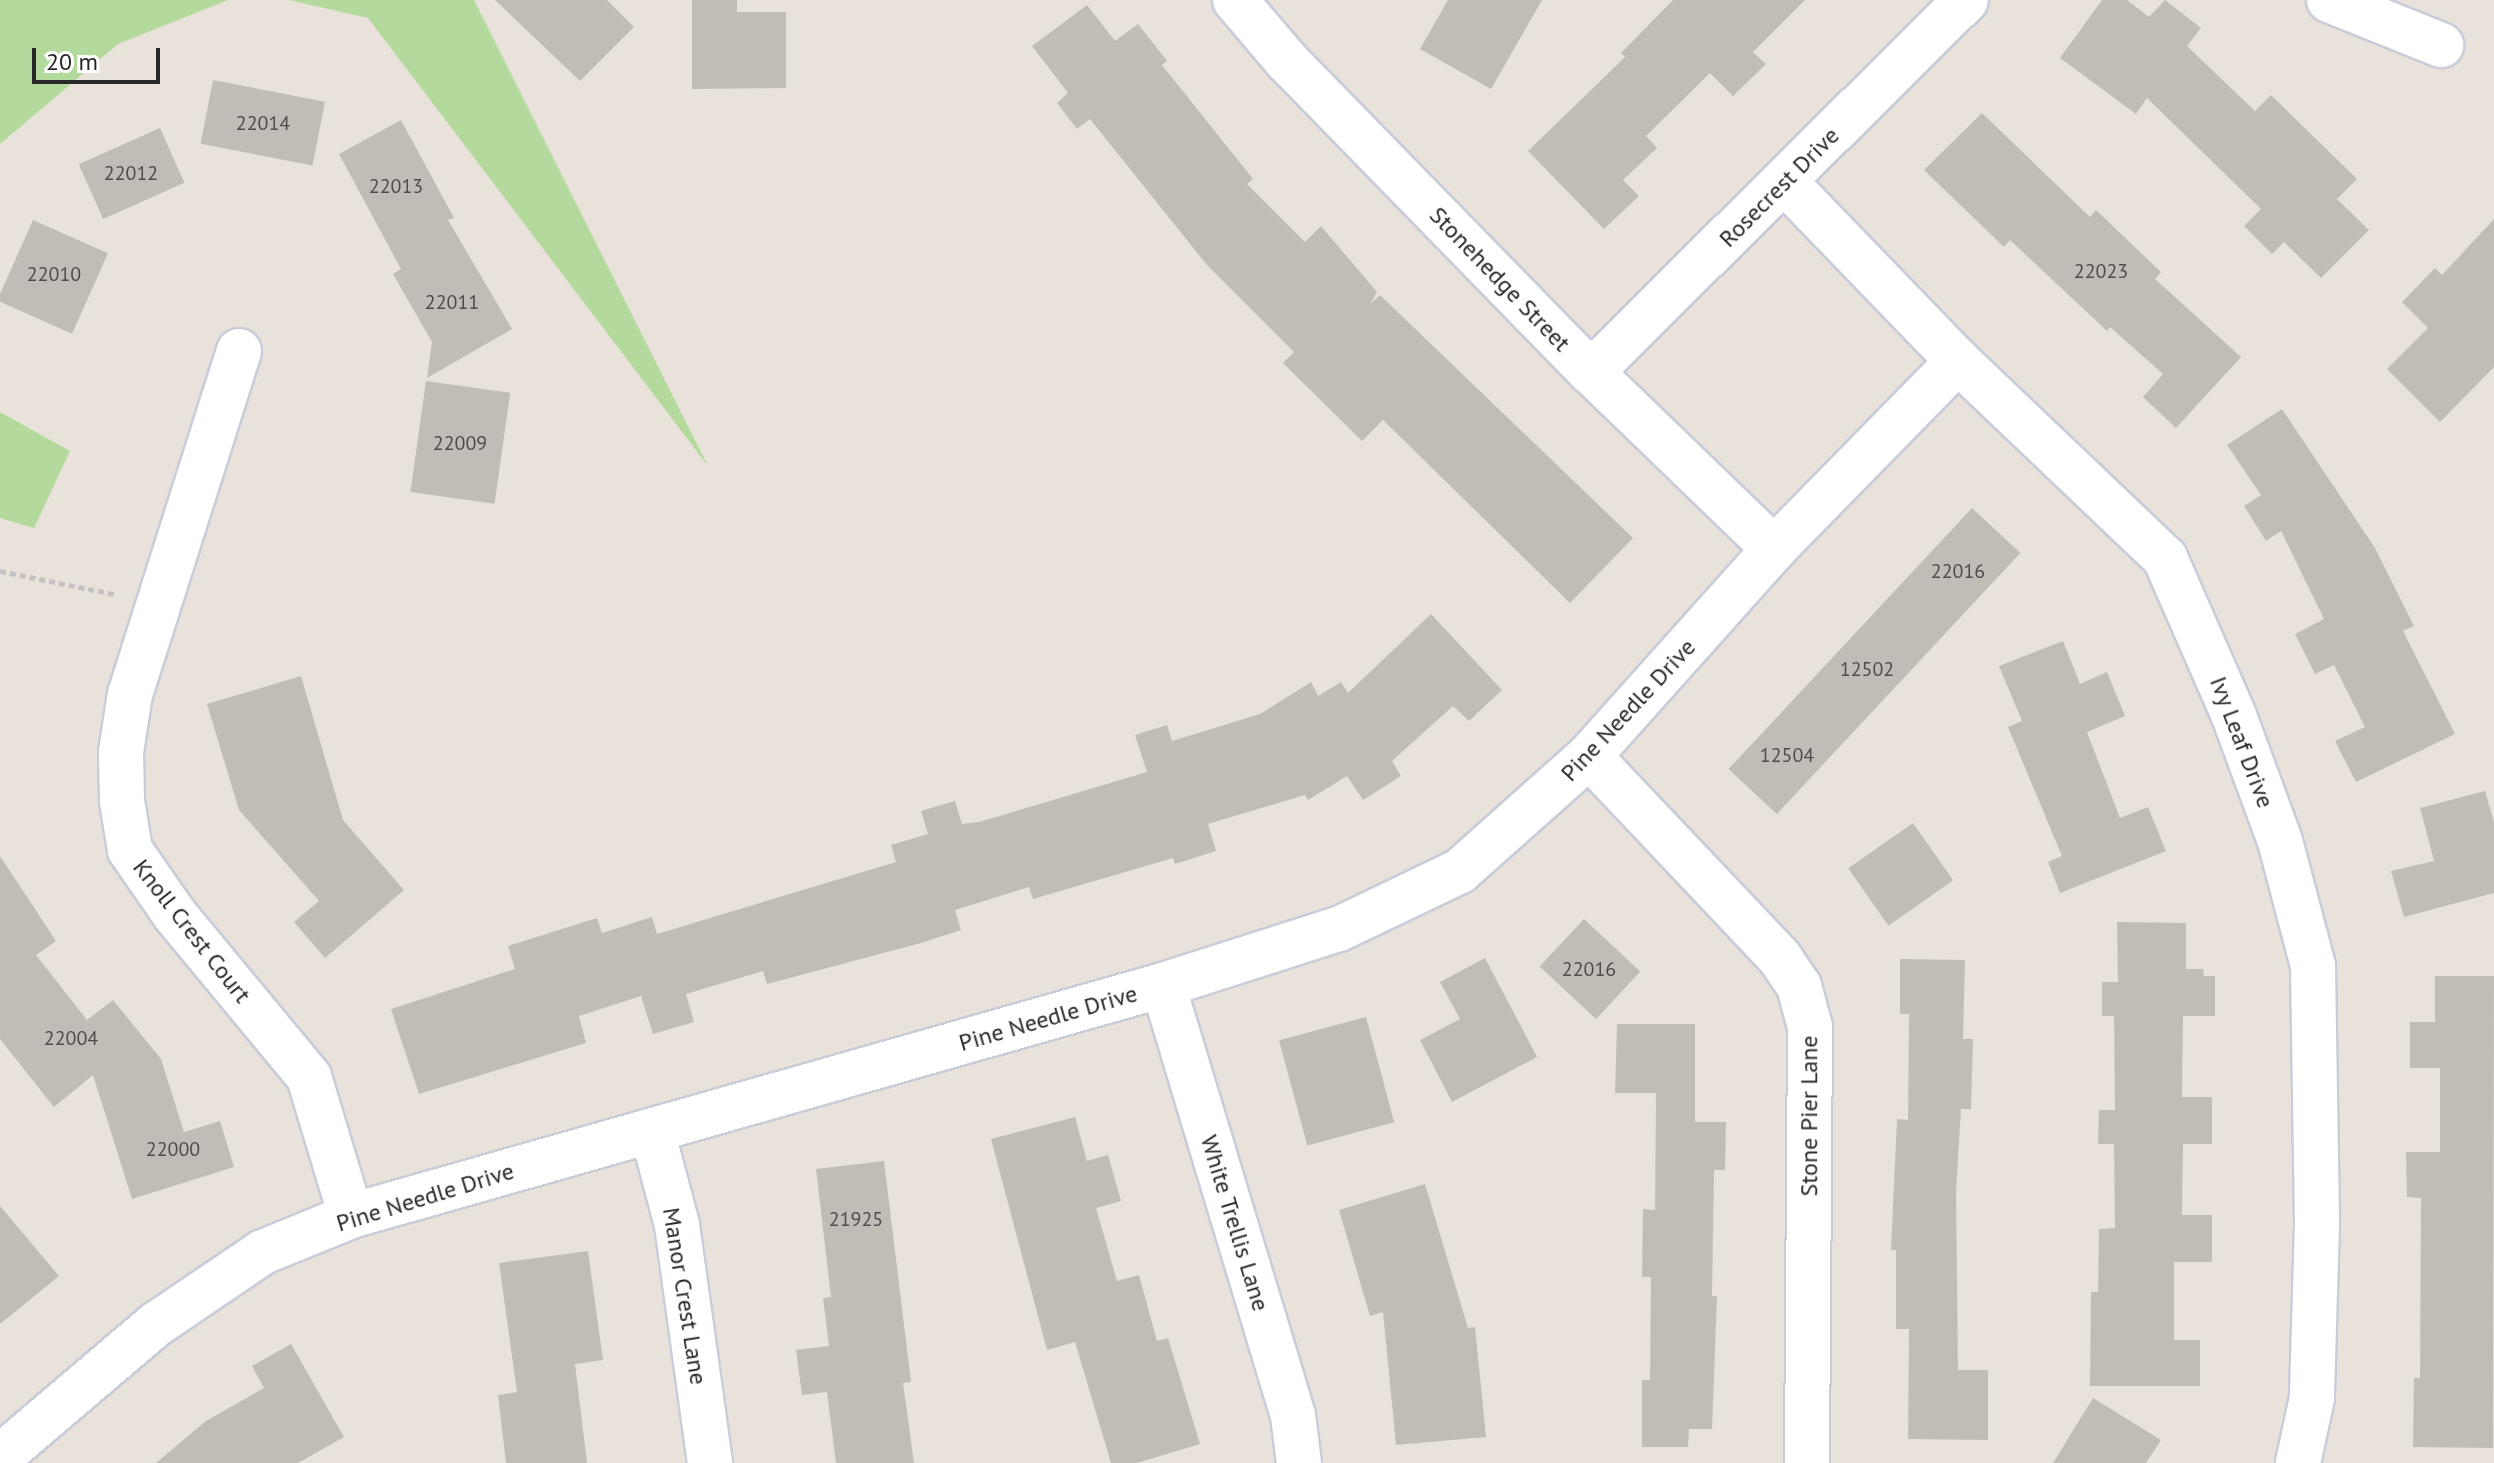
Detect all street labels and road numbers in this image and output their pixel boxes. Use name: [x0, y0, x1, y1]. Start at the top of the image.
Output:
street label: Rosecrest Drive: [1713, 121, 1845, 253]
street label: Stonehedge Street: [1424, 201, 1576, 357]
street label: Pine Needle Drive: [1555, 633, 1701, 787]
street label: Ivy Leaf Drive: [2204, 672, 2280, 812]
street label: Knoll Crest Court: [127, 853, 257, 1009]
street label: Pine Needle Drive: [956, 979, 1140, 1057]
street label: Stone Pier Lane: [1795, 1036, 1823, 1196]
street label: White Trellis Lane: [1194, 1131, 1276, 1315]
street label: Pine Needle Drive: [333, 1156, 517, 1238]
street label: Manor Crest Lane: [657, 1205, 713, 1387]

